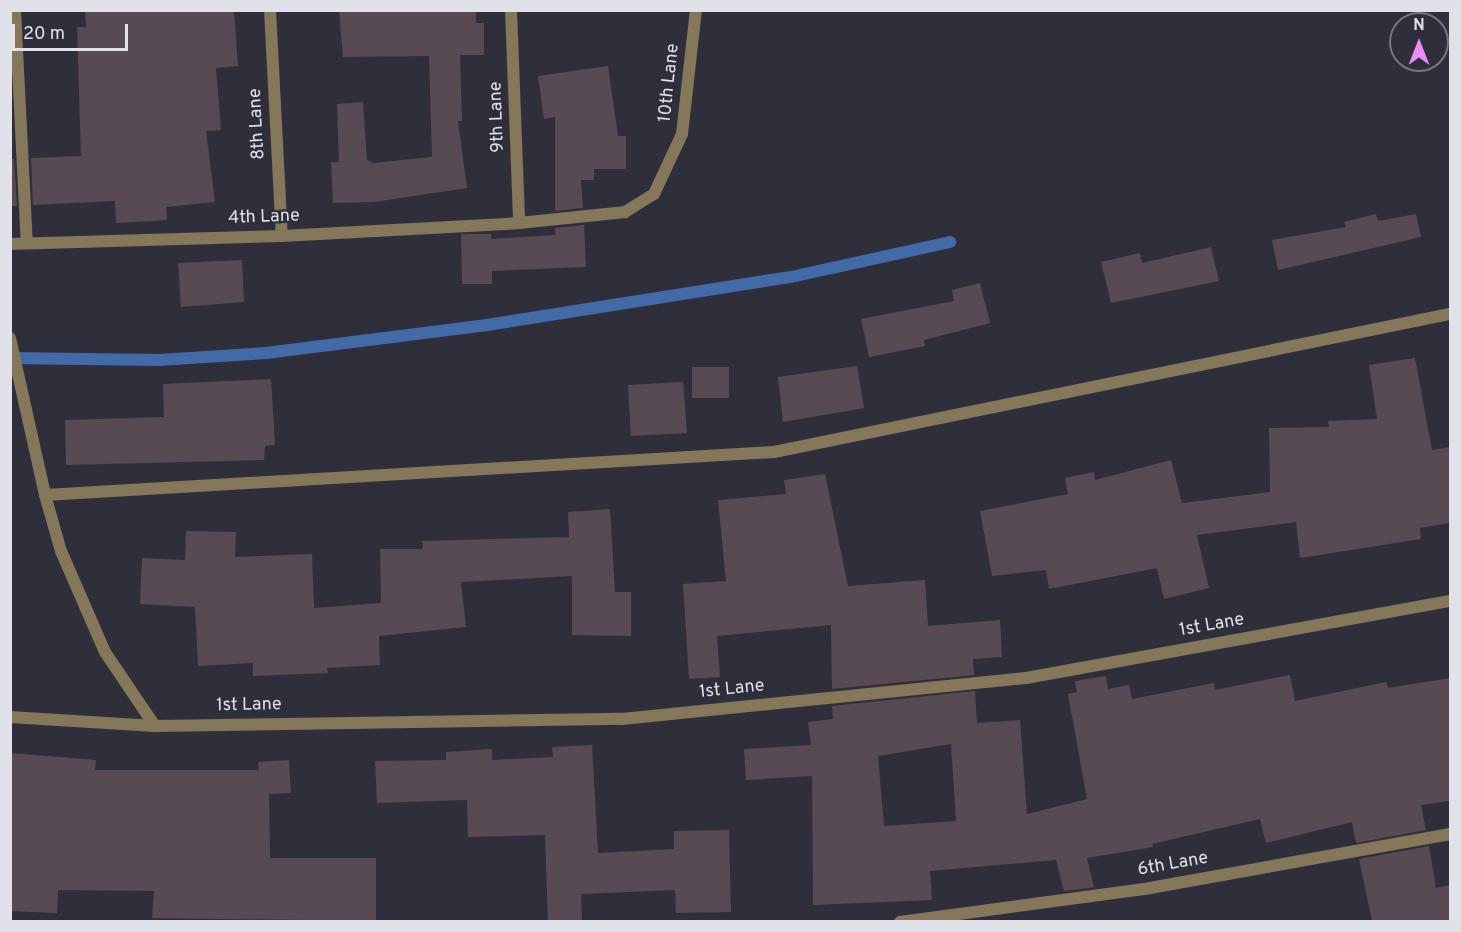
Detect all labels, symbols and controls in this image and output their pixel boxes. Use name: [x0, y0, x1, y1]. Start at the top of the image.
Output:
scale bar: [15, 12, 130, 50]
north arrow: [1389, 12, 1449, 72]
text: N: [1413, 16, 1425, 36]
text: 20 m: [23, 23, 65, 46]
street label: 10th Lane: [655, 43, 685, 123]
street label: 9th Lane: [486, 81, 510, 153]
street label: 8th Lane: [245, 88, 271, 160]
street label: 4th Lane: [228, 206, 300, 230]
street label: 1st Lane: [1178, 610, 1246, 642]
street label: 1st Lane: [698, 676, 766, 704]
street label: 1st Lane: [216, 695, 282, 717]
street label: 6th Lane: [1136, 848, 1210, 882]

